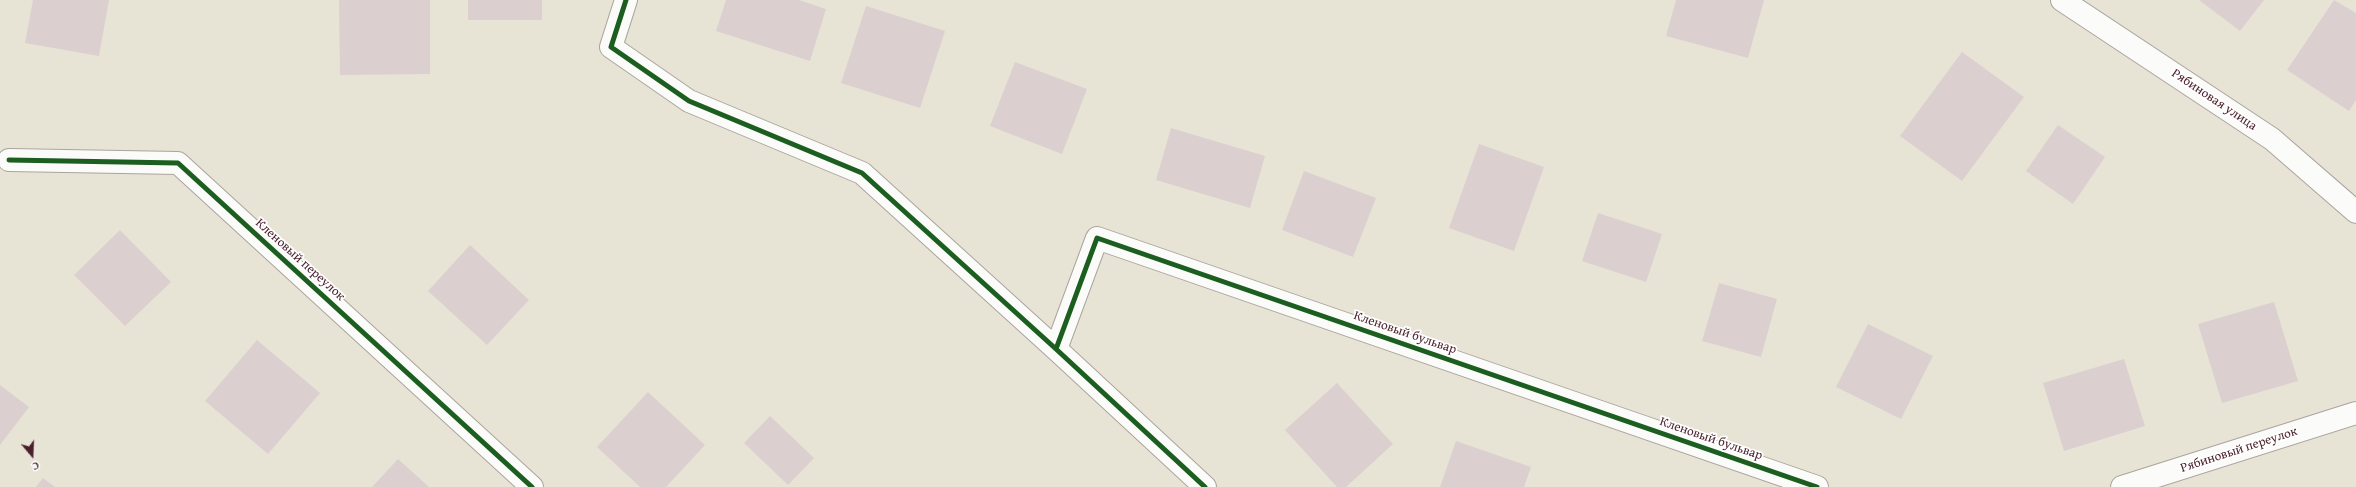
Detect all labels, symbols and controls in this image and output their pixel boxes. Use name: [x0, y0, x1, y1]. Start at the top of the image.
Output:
street label: Рябиновая улица: [2169, 66, 2259, 134]
street label: Кленовый переулок: [252, 216, 348, 304]
street label: Кленовый бульвар: [1352, 308, 1458, 358]
street label: Кленовый бульвар: [1658, 414, 1764, 464]
street label: Рябиновый переулок: [2179, 424, 2299, 476]
north arrow: [12, 435, 52, 475]
text: С: [30, 458, 41, 475]

